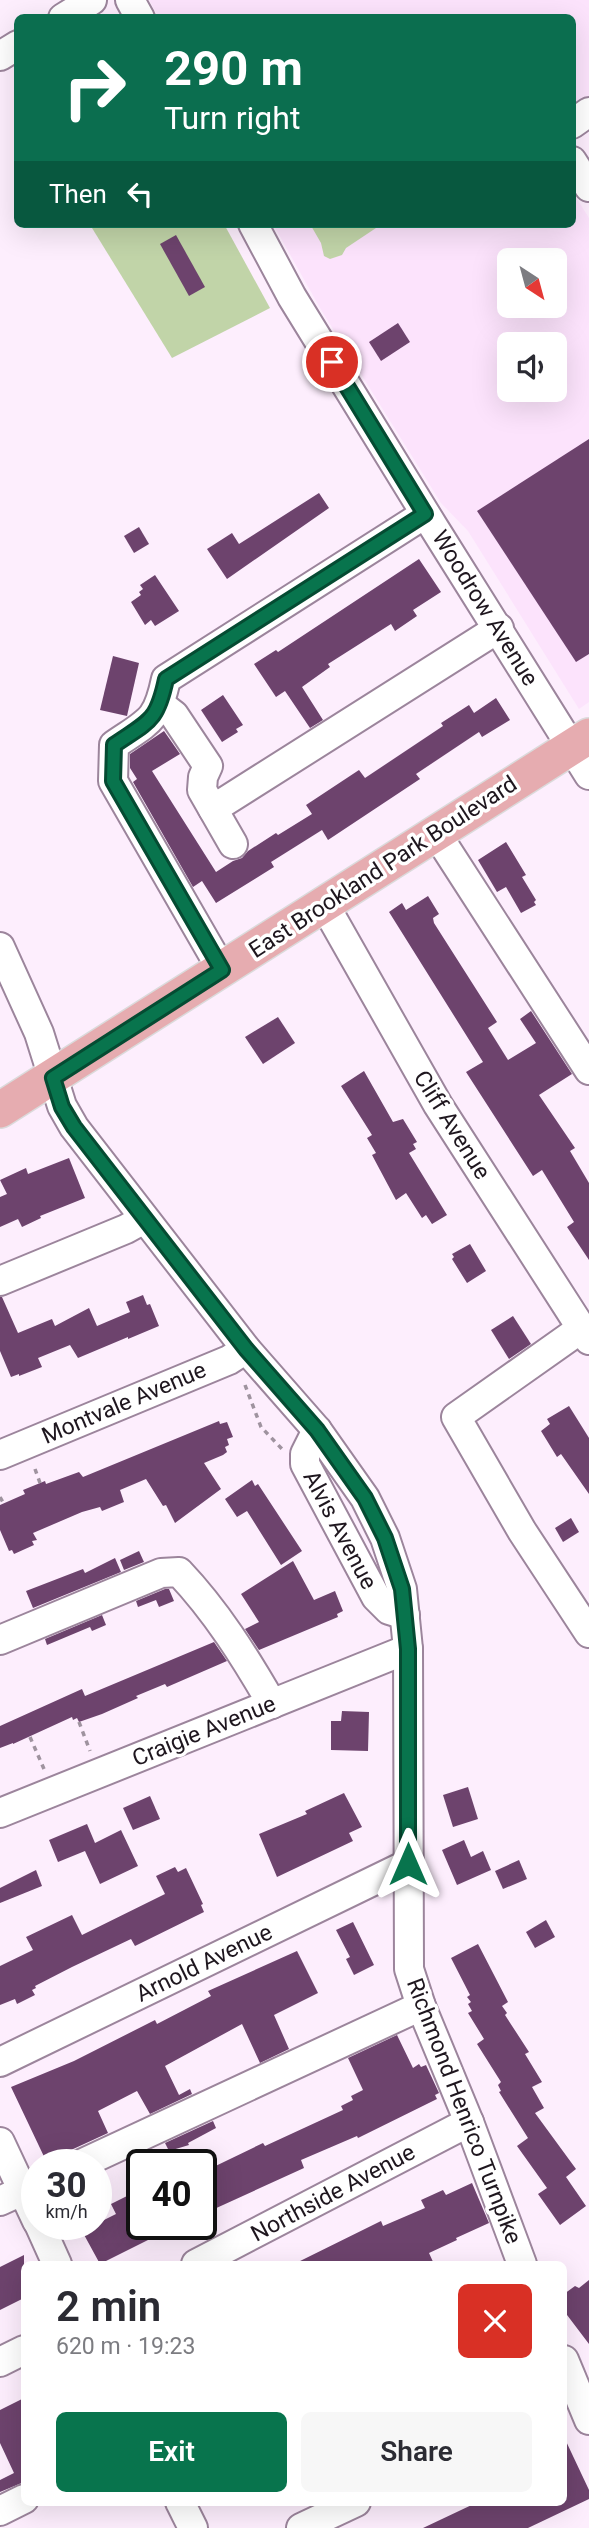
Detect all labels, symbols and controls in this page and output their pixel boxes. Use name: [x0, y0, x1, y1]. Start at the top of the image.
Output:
text: 290 m: [164, 40, 303, 97]
icon: right: [49, 42, 140, 133]
text: Turn right: [164, 99, 300, 137]
icon: left: [121, 175, 159, 213]
text: Then: [49, 179, 107, 209]
north arrow: [497, 248, 567, 318]
map controls: [497, 248, 567, 402]
pin: [302, 332, 362, 392]
button: sound: [497, 332, 567, 402]
icon: arrive: [313, 343, 351, 381]
street label: Woodrow Avenue: [426, 525, 544, 691]
street label: East Brookland Park Boulevard: [244, 770, 522, 964]
street label: Cliff Avenue: [408, 1066, 496, 1184]
street label: Montvale Avenue: [38, 1356, 210, 1450]
street label: Alvis Avenue: [298, 1466, 382, 1594]
street label: Craigie Avenue: [128, 1690, 280, 1772]
position arrow: [371, 1827, 445, 1901]
street label: Arnold Avenue: [132, 1918, 276, 2008]
street label: Richmond Henrico Turnpike: [401, 1974, 527, 2248]
street label: Northside Avenue: [246, 2138, 420, 2248]
speed limit sign: 40: [126, 2149, 217, 2240]
text: 30: [46, 2165, 87, 2206]
text: km/h: [45, 2201, 88, 2222]
text: 2 min: [56, 2282, 161, 2331]
button: close: [458, 2284, 532, 2358]
text: 620 m · 19:23: [56, 2333, 195, 2360]
button: Exit: [56, 2412, 287, 2492]
button: Share: [301, 2412, 532, 2492]

